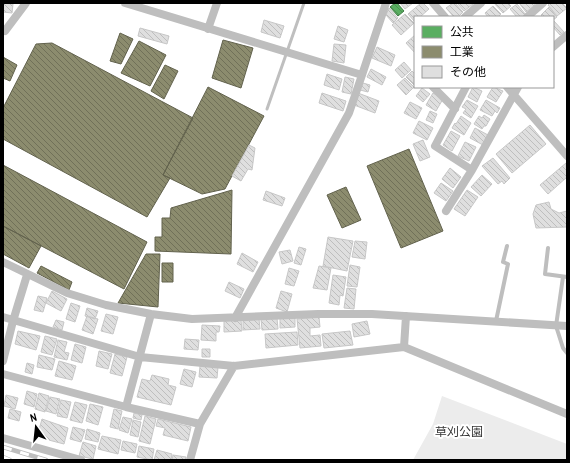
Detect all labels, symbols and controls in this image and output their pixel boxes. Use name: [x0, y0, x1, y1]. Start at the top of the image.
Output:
legend: [414, 16, 554, 88]
text: 公共: [450, 24, 474, 40]
text: 工業: [450, 44, 474, 60]
text: その他: [450, 64, 486, 80]
north arrow: [16, 407, 56, 447]
text: N: [28, 410, 38, 425]
park label: 草刈公園: [435, 424, 483, 440]

